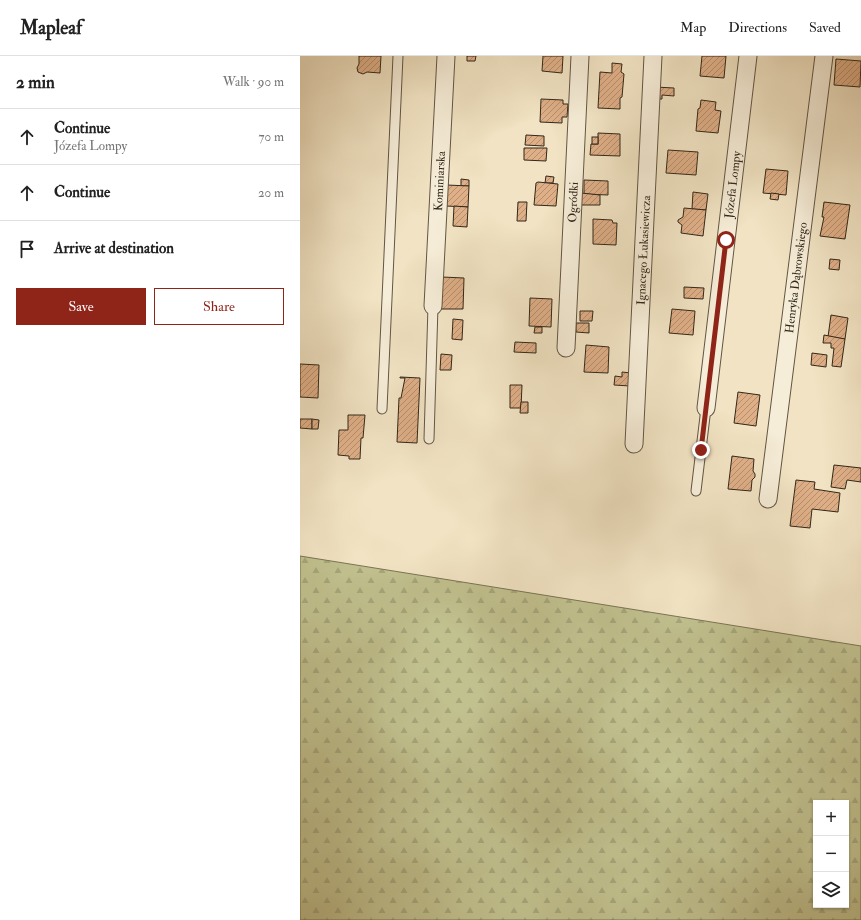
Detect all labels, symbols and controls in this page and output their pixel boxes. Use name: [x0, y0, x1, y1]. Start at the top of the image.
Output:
text: Mapleaf: [20, 16, 82, 40]
text: Map: [680, 19, 706, 36]
text: Directions: [728, 19, 787, 36]
text: Saved: [809, 19, 841, 36]
text: 2 min: [16, 72, 55, 93]
text: Walk · 90 m: [223, 74, 284, 90]
text: Continue: [54, 119, 110, 138]
icon: ahead: [16, 126, 38, 148]
text: 70 m: [259, 129, 284, 145]
text: Józefa Lompy: [54, 138, 127, 154]
street label: Józefa Lompy: [721, 149, 744, 220]
street label: Kominiarska: [430, 150, 449, 212]
street label: Ogródki: [565, 181, 581, 223]
icon: ahead: [16, 182, 38, 204]
text: Continue: [54, 183, 110, 202]
text: 20 m: [258, 185, 284, 201]
street label: Ignacego Łukasiewicza: [633, 194, 654, 305]
street label: Henryka Dąbrowskiego: [782, 221, 810, 334]
route start: [717, 231, 735, 249]
icon: arrive: [16, 238, 38, 260]
text: Arrive at destination: [54, 239, 174, 258]
button: Save: [16, 288, 146, 325]
button: Share: [154, 288, 284, 325]
route end: [692, 441, 710, 459]
map controls: [813, 800, 849, 908]
button: +: [813, 800, 849, 836]
button: −: [813, 836, 849, 872]
button: layers: [813, 872, 849, 908]

